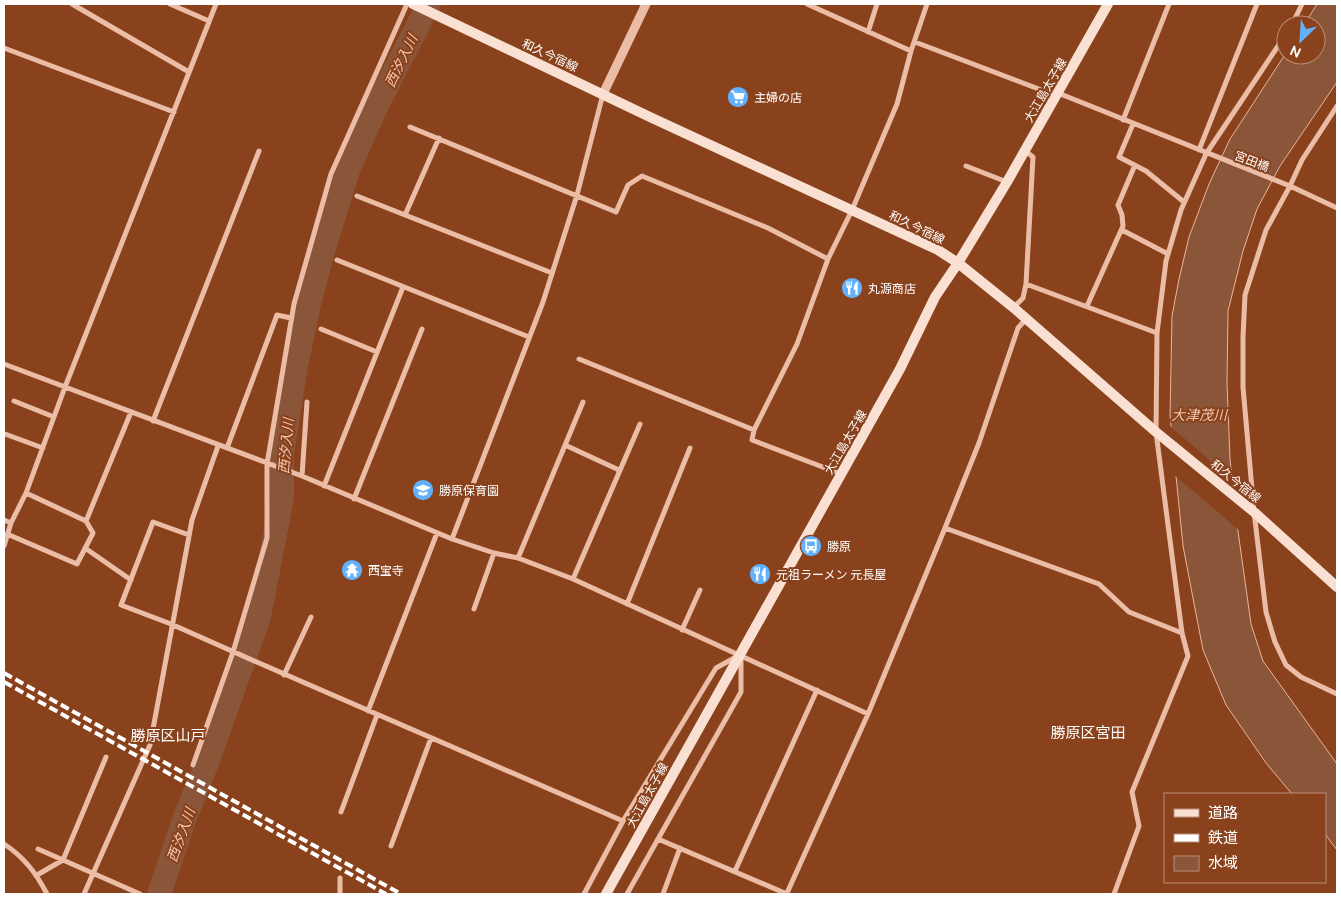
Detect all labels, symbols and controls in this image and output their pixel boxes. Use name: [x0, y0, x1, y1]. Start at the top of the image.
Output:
north arrow: [1276, 15, 1326, 65]
water label: 西汐入川: [382, 31, 421, 90]
street label: 和久今宿線: [520, 36, 580, 74]
text: N: [1287, 42, 1304, 61]
street label: 大江島太子線: [1021, 56, 1069, 124]
supermarket icon: 主婦の店: [726, 85, 750, 109]
place label: 主婦の店: [754, 91, 802, 104]
street label: 宮田橋: [1233, 148, 1271, 174]
street label: 和久今宿線: [887, 208, 947, 246]
restaurant icon: 丸源商店: [840, 276, 864, 300]
place label: 丸源商店: [868, 282, 916, 295]
water label: 大津茂川: [1171, 407, 1229, 423]
street label: 大江島太子線: [821, 408, 869, 476]
water label: 西汐入川: [276, 415, 297, 475]
street label: 和久今宿線: [1209, 457, 1263, 505]
school or university icon: 勝原保育園: [411, 478, 435, 502]
place label: 勝原保育園: [439, 484, 499, 497]
bus stop icon: 勝原: [799, 534, 823, 558]
place label: 勝原: [827, 540, 851, 553]
temple icon: 西宝寺: [340, 558, 364, 582]
restaurant icon: 元祖ラーメン 元長屋: [748, 562, 772, 586]
place label: 西宝寺: [368, 564, 404, 577]
place label: 元祖ラーメン 元長屋: [776, 568, 886, 581]
district label: 勝原区宮田: [1050, 724, 1126, 741]
district label: 勝原区山戸: [130, 727, 206, 744]
street label: 大江島太子線: [624, 760, 670, 830]
legend: [1164, 793, 1326, 883]
water label: 西汐入川: [164, 804, 199, 864]
text: 道路: [1208, 804, 1238, 821]
text: 鉄道: [1208, 829, 1238, 846]
text: 水域: [1208, 854, 1238, 871]

